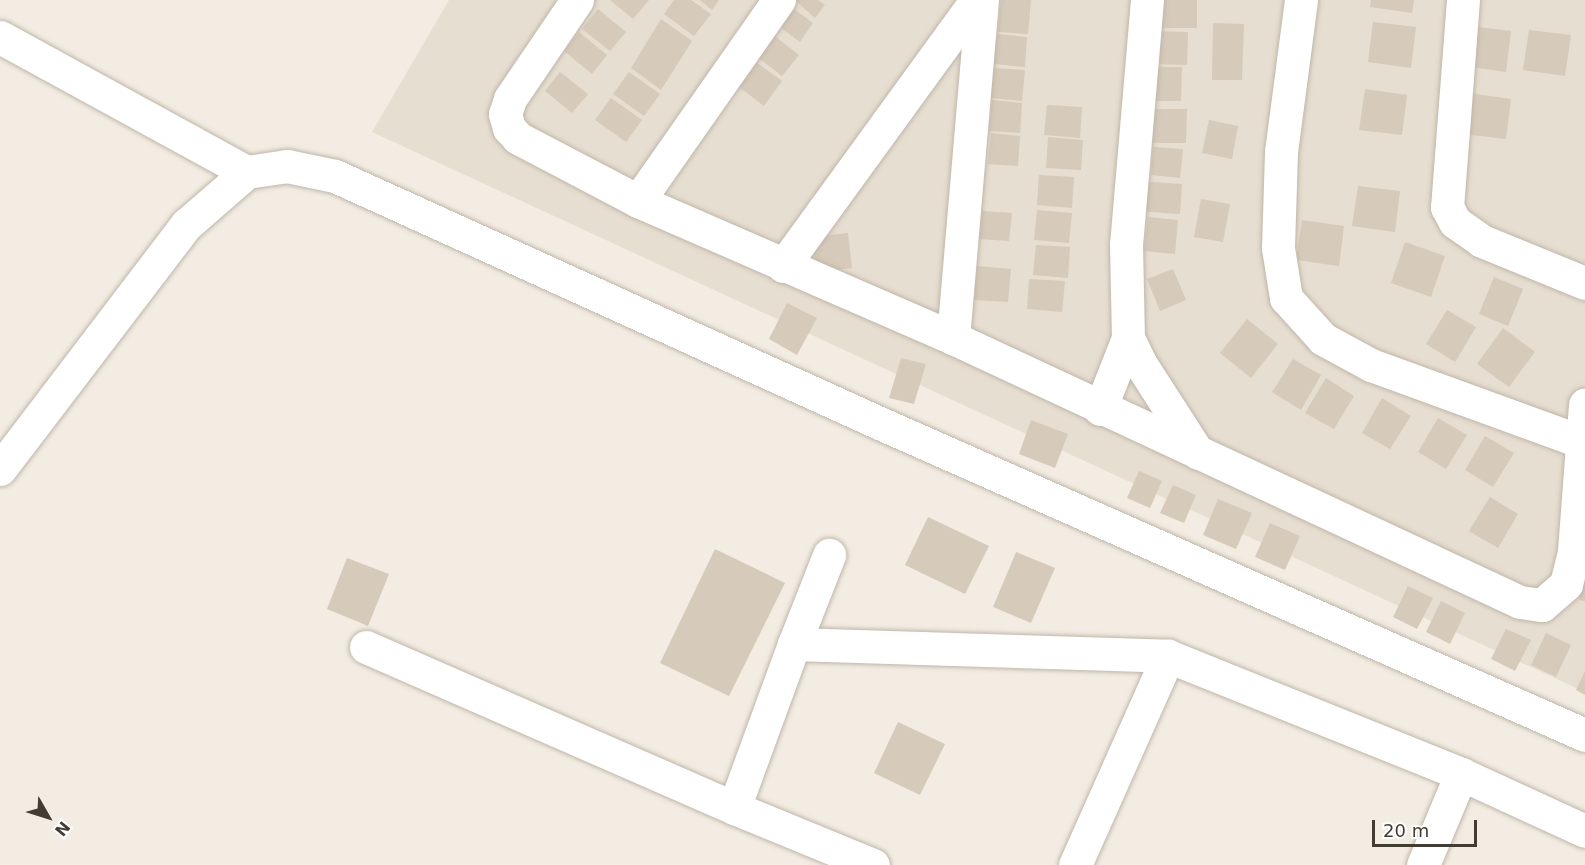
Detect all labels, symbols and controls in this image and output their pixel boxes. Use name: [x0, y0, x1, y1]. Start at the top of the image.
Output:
north arrow: [18, 787, 78, 847]
scale bar: [1375, 808, 1480, 846]
text: N: [51, 817, 74, 840]
text: 20 m: [1383, 820, 1429, 841]

